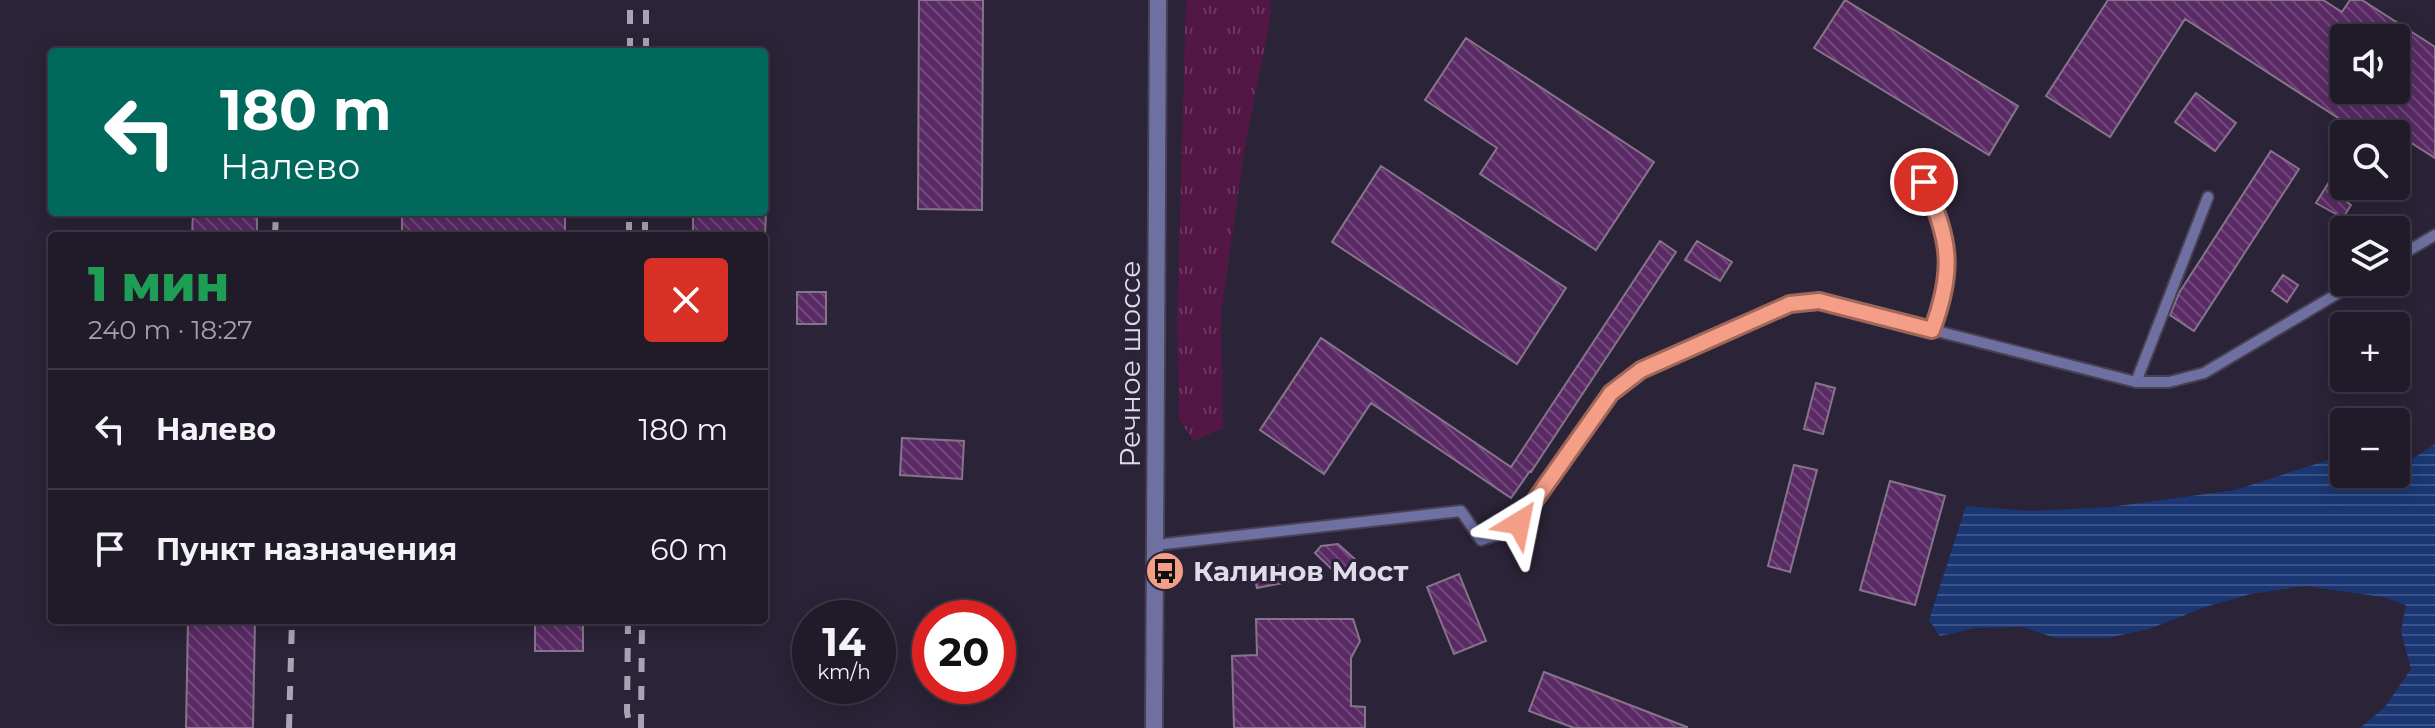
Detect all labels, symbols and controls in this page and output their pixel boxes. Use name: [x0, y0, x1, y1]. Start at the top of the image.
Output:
map controls: [2330, 24, 2410, 488]
button: sound: [2330, 24, 2410, 104]
text: 180 m: [220, 76, 392, 144]
icon: left: [88, 80, 192, 184]
button: search: [2330, 120, 2410, 200]
text: Налево: [220, 144, 360, 188]
pin: [1890, 148, 1958, 216]
icon: arrive: [1902, 160, 1946, 204]
button: layers: [2330, 216, 2410, 296]
text: 1 мин: [88, 255, 229, 313]
button: close: [644, 258, 728, 342]
street label: Речное шоссе: [1113, 260, 1147, 468]
button: +: [2330, 312, 2410, 392]
text: 240 m · 18:27: [88, 314, 253, 346]
icon: left: [88, 407, 132, 451]
button: −: [2330, 408, 2410, 488]
text: Налево: [156, 411, 276, 448]
text: 180 m: [638, 411, 728, 448]
position arrow: [1477, 481, 1561, 565]
icon: arrive: [88, 527, 132, 571]
text: Пункт назначения: [156, 531, 457, 568]
text: 60 m: [650, 531, 728, 568]
bus stop icon: Калинов Мост: [1144, 550, 1186, 592]
place label: Калинов Мост: [1193, 554, 1408, 588]
speed limit sign: 20: [912, 600, 1016, 704]
text: 14: [822, 617, 866, 666]
text: km/h: [817, 660, 871, 684]

